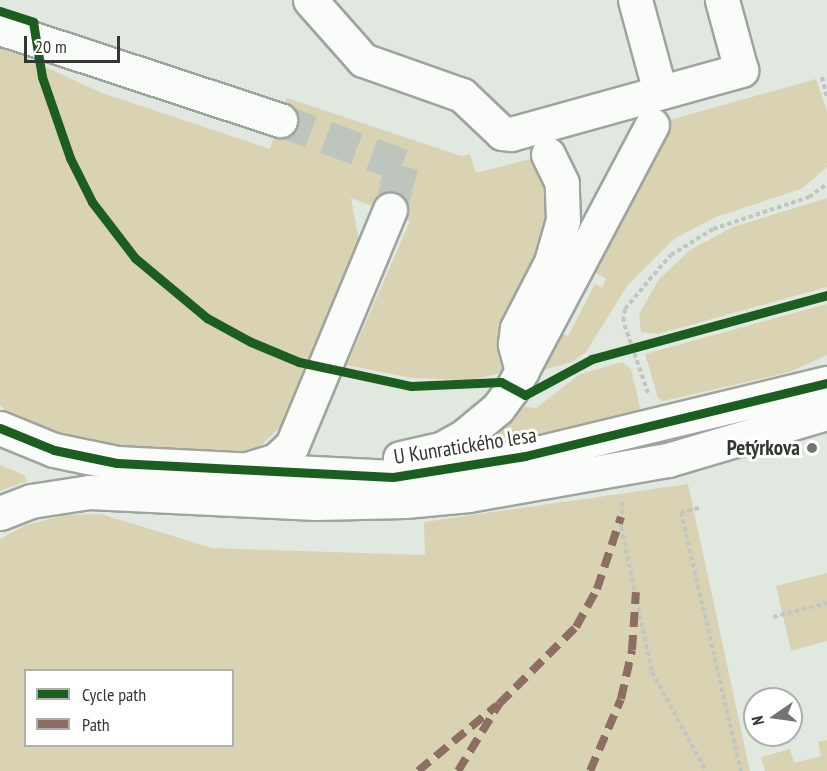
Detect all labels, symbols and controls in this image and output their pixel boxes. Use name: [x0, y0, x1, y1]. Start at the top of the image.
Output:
scale bar: [27, 24, 123, 62]
text: 20 m: [35, 35, 67, 58]
street label: U Kunratického lesa: [392, 422, 538, 470]
place label: Petýrkova: [727, 435, 800, 461]
marker: Petýrkova: [805, 441, 819, 455]
legend: [24, 669, 234, 747]
text: Cycle path: [82, 683, 146, 706]
north arrow: [743, 687, 803, 747]
text: Path: [82, 713, 110, 736]
text: N: [747, 714, 768, 727]

